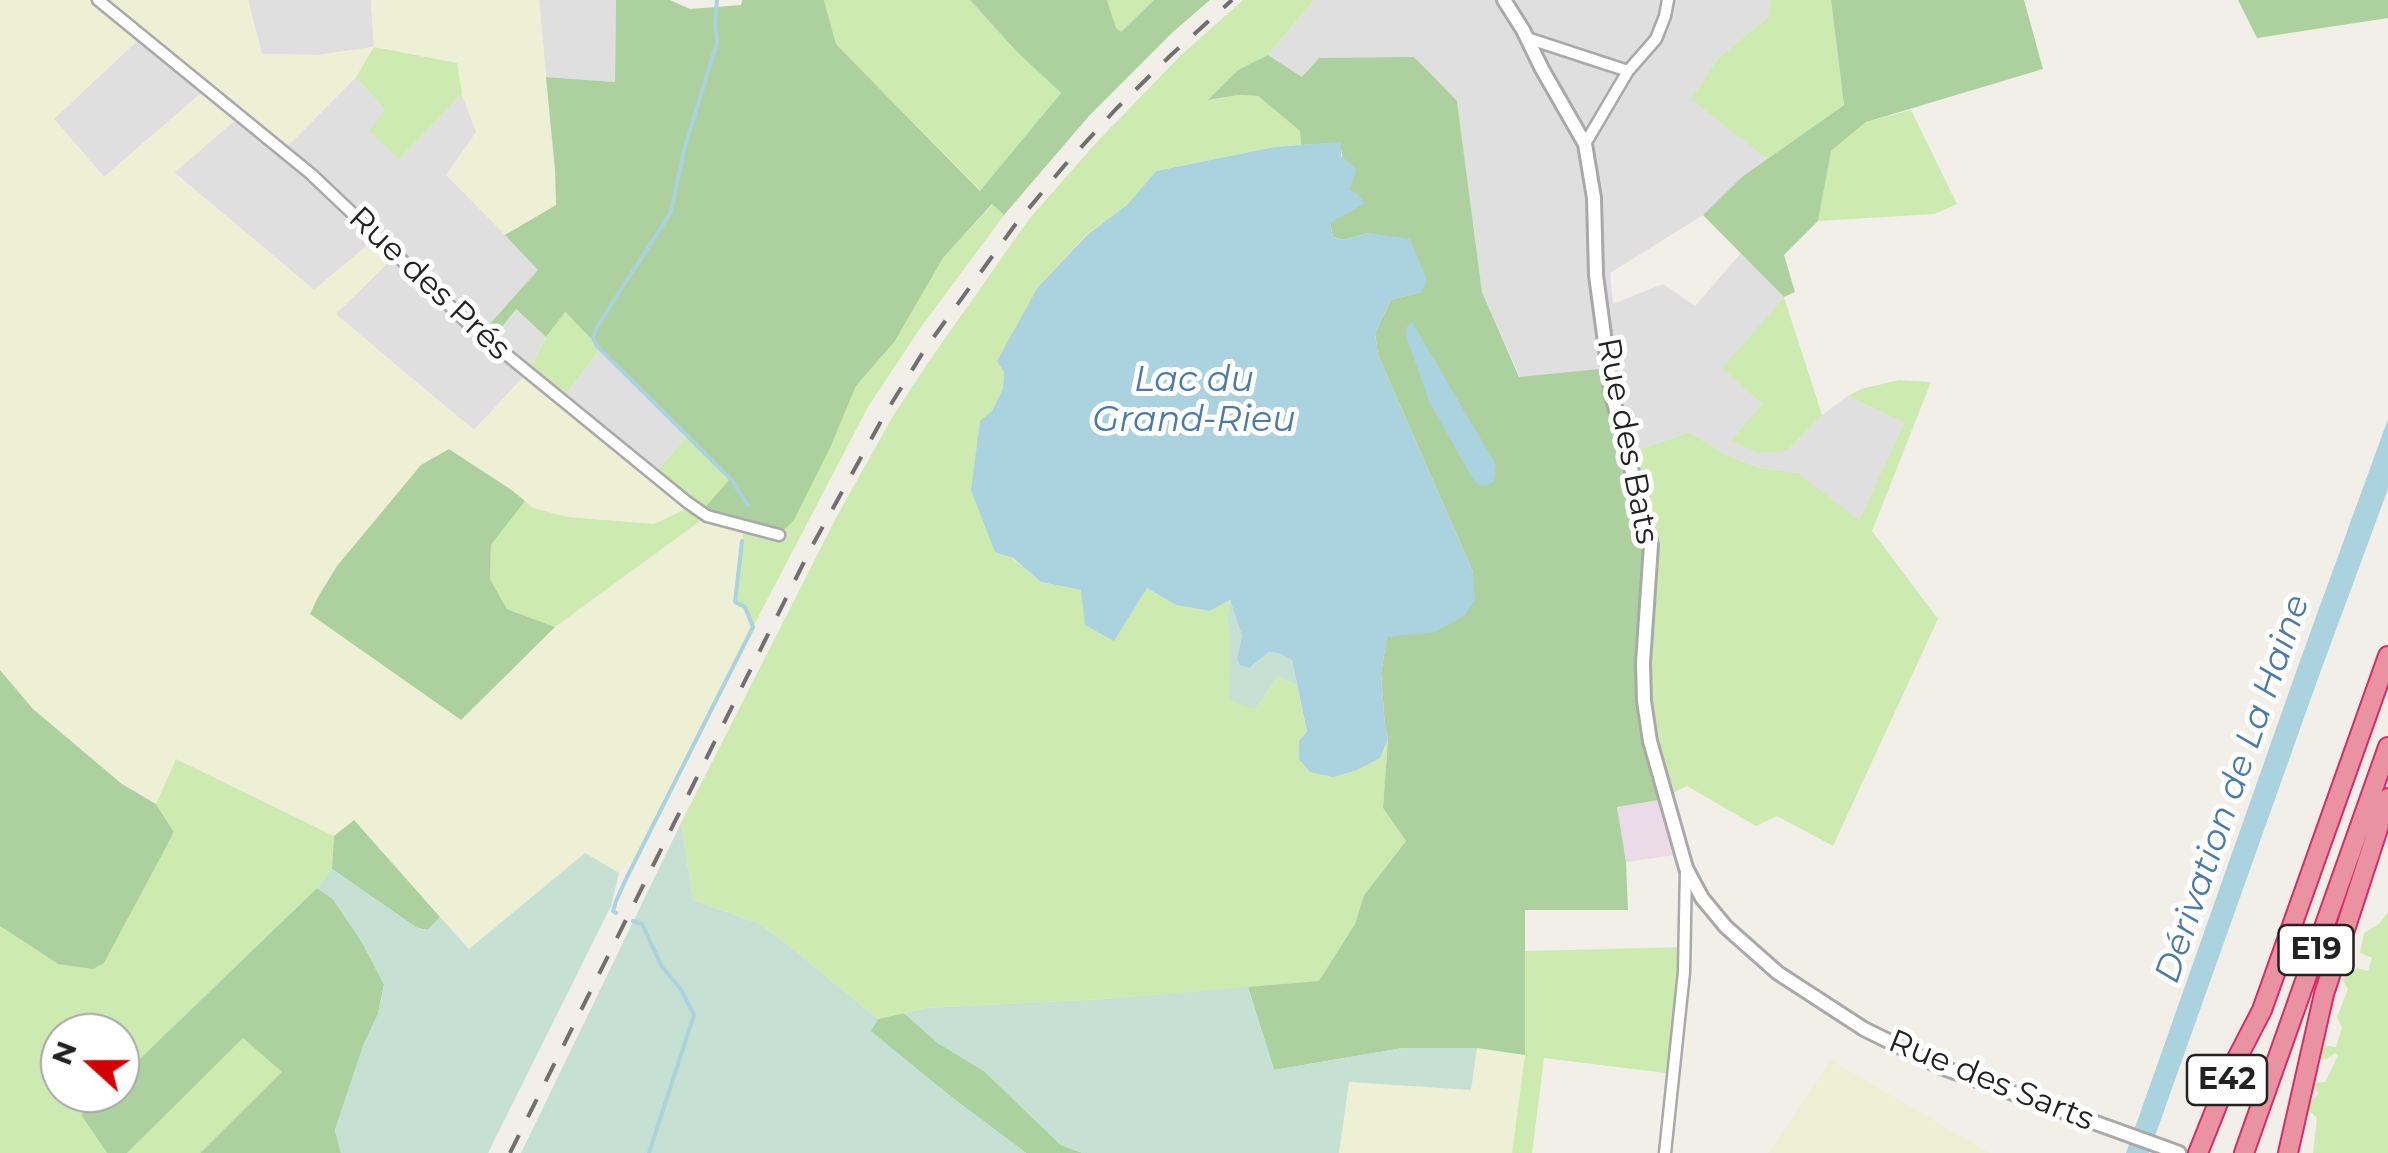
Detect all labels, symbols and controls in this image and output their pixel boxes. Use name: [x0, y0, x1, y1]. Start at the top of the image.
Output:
street label: Rue des Prés: [340, 199, 518, 369]
street label: Rue des Bats: [1588, 335, 1666, 547]
water label: Lac du Grand-Rieu: [1092, 360, 1296, 442]
water label: Dérivation de La Haine: [2147, 590, 2319, 988]
road number: E19: [2278, 925, 2354, 975]
north arrow: [40, 1013, 140, 1113]
street label: Rue des Sarts: [1883, 1022, 2099, 1140]
text: N: [44, 1036, 84, 1070]
road number: E42: [2187, 1055, 2267, 1105]

